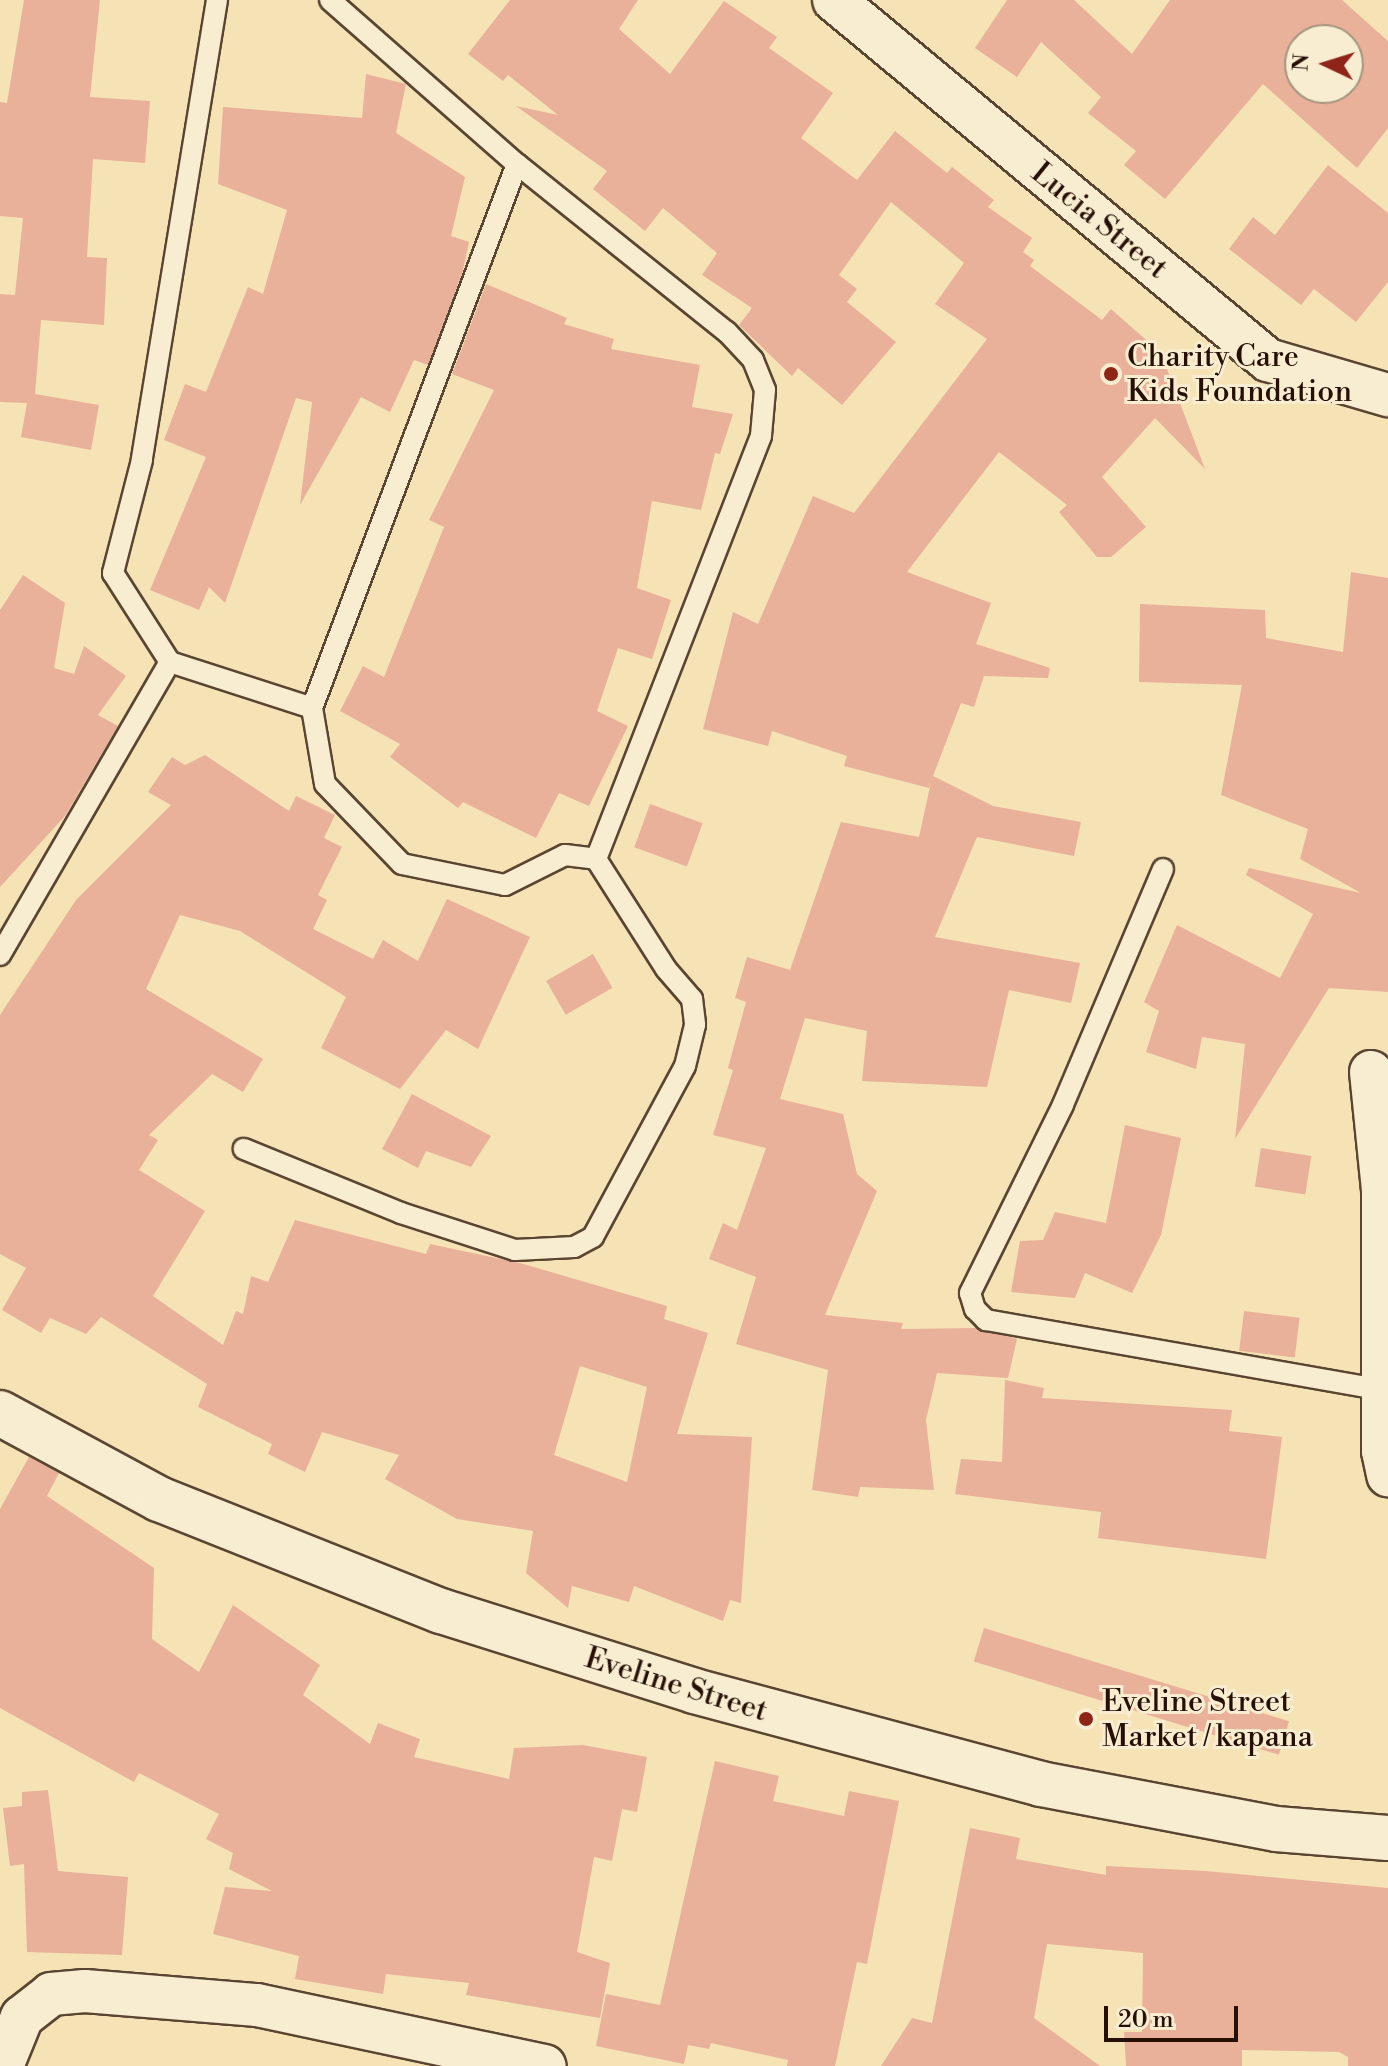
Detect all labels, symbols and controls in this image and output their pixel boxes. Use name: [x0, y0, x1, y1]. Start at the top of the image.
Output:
north arrow: [1284, 24, 1364, 104]
text: N: [1287, 53, 1316, 72]
street label: Lucia Street: [1024, 155, 1174, 287]
place label: Charity Care Kids Foundation: [1127, 339, 1352, 410]
marker: Charity Care Kids Foundation: [1102, 365, 1120, 383]
street label: Eveline Street: [580, 1640, 772, 1730]
place label: Eveline Street Market / kapana: [1102, 1684, 1313, 1754]
marker: Eveline Street Market / kapana: [1077, 1710, 1095, 1728]
scale bar: [1108, 1990, 1242, 2040]
text: 20 m: [1118, 2005, 1174, 2035]

